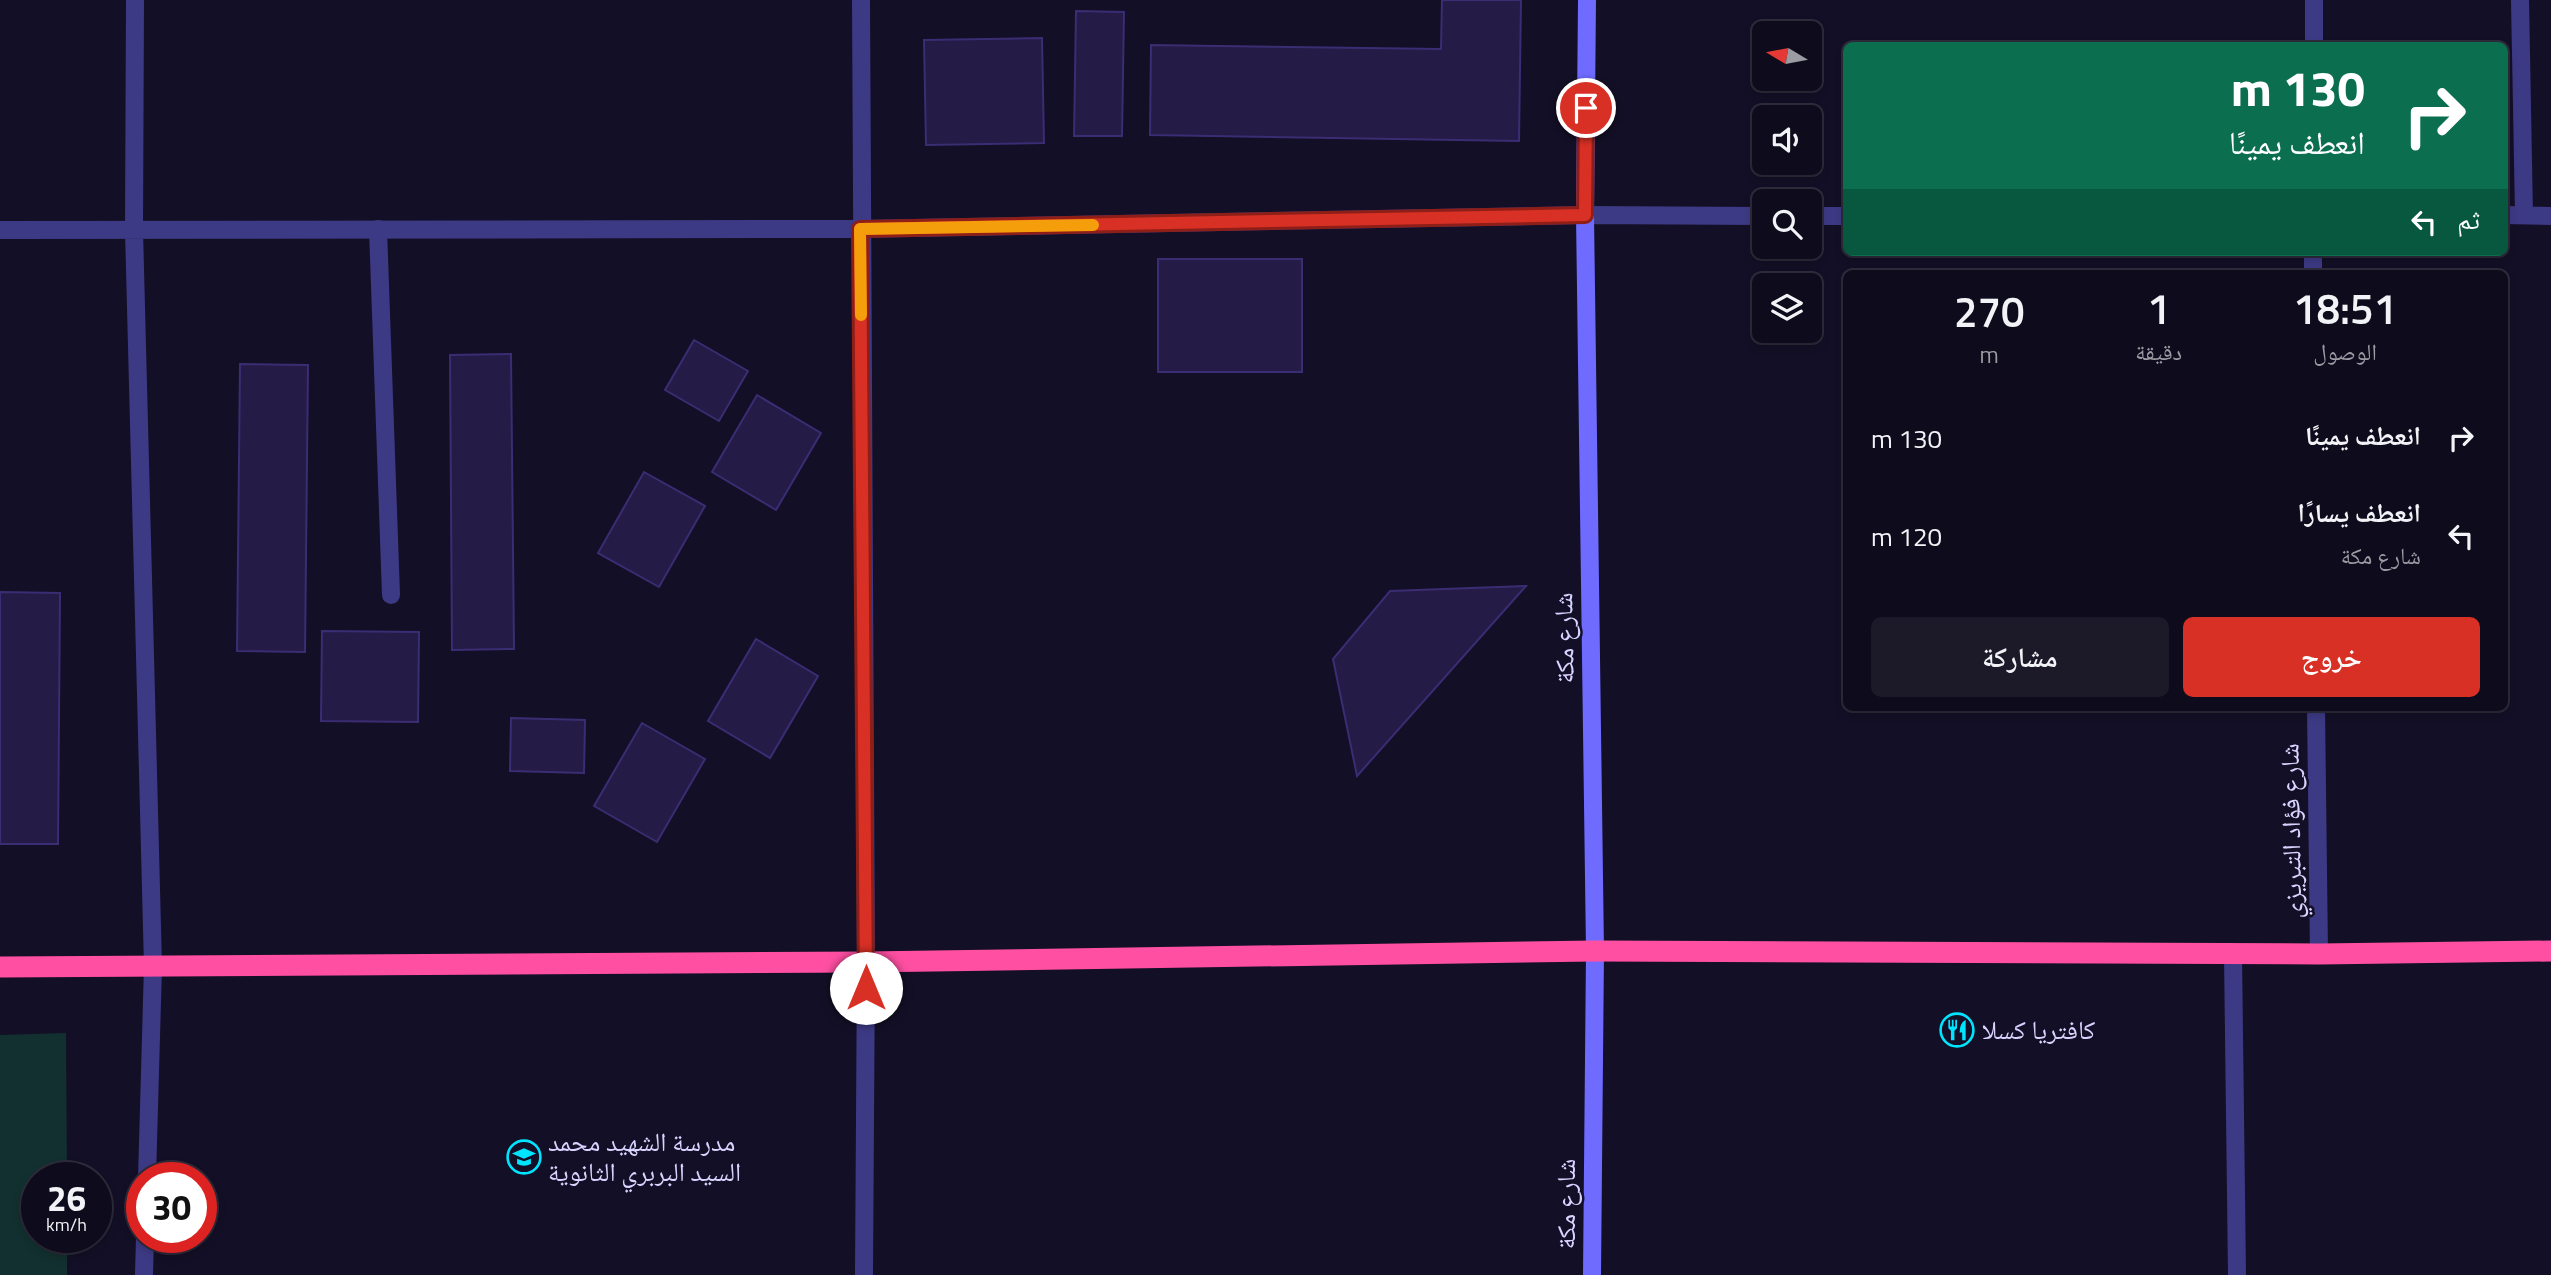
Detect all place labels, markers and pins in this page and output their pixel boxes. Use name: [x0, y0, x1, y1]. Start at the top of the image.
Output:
pin: [1556, 78, 1616, 138]
place label: كافتريا كسلا: [1982, 1010, 2095, 1049]
restaurant icon: كافتريا كسلا: [1938, 1011, 1976, 1049]
place label: مدرسة الشهيد محمد السيد البربري الثانوية: [548, 1122, 741, 1193]
school or university icon: مدرسة الشهيد محمد السيد البربري الثانوية: [505, 1138, 543, 1176]

